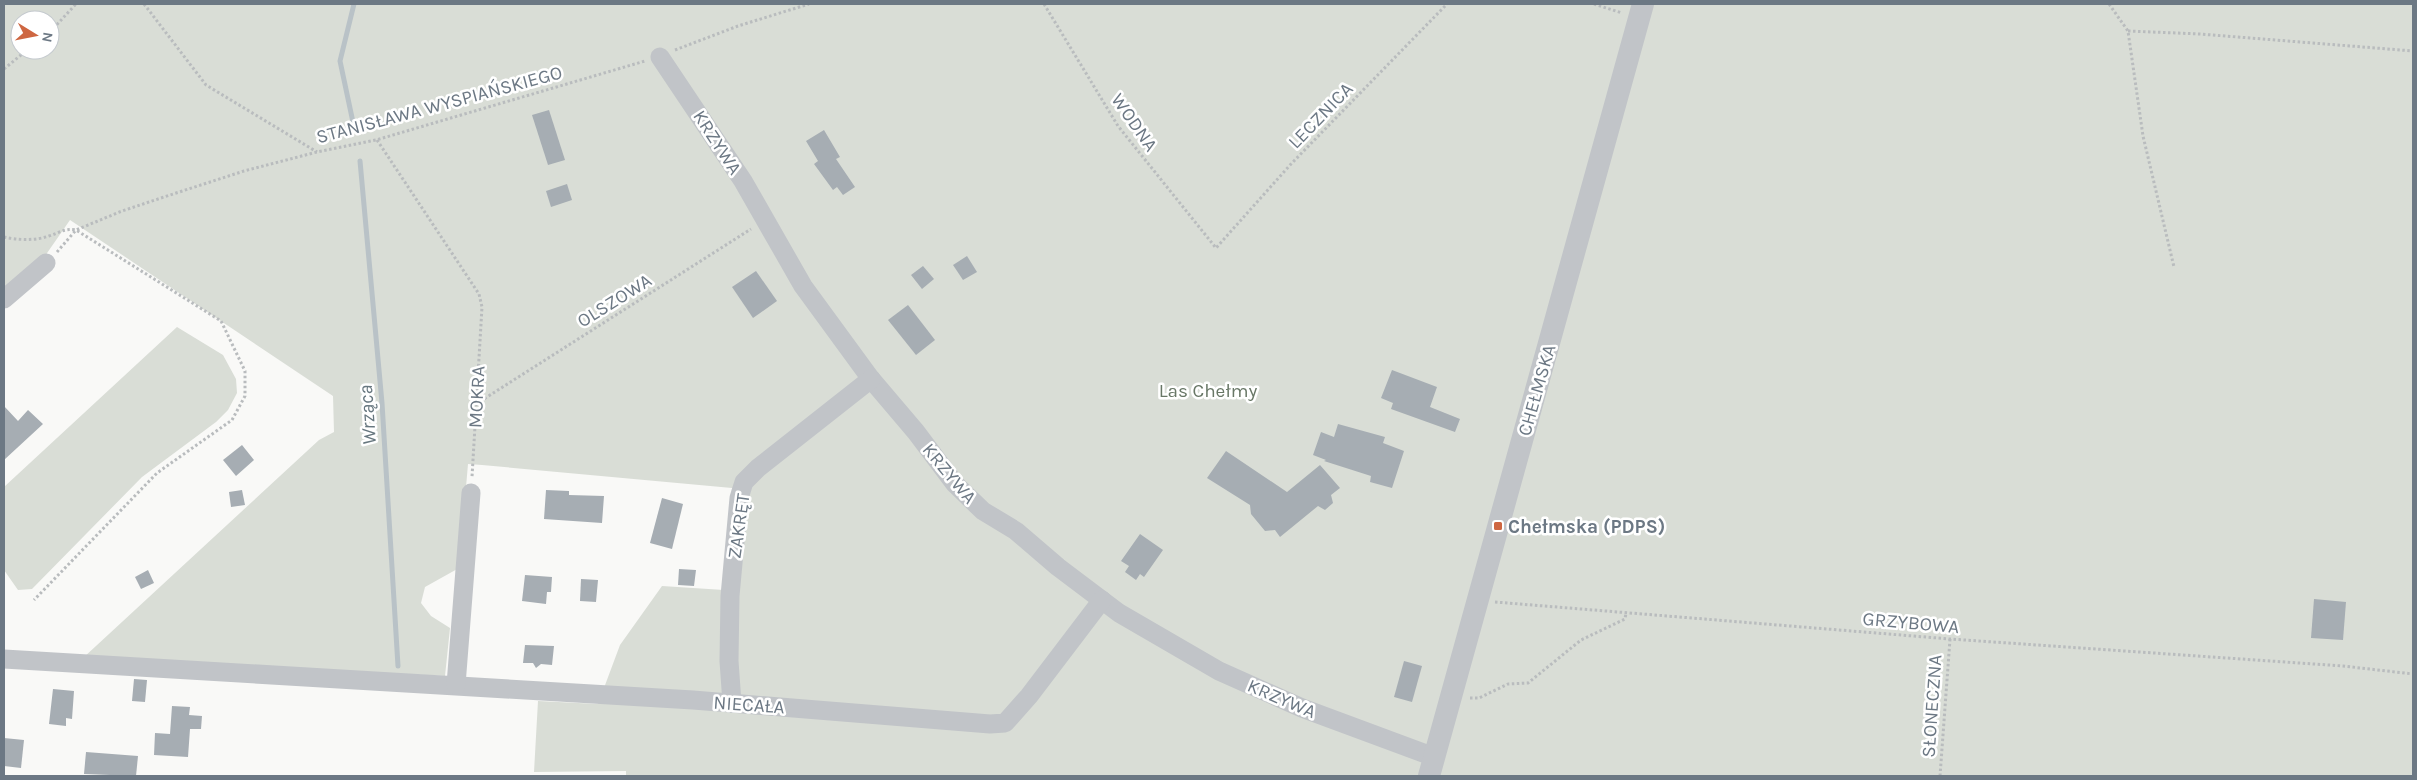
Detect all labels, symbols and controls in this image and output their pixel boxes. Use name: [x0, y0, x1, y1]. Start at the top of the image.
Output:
north arrow: [10, 10, 60, 60]
text: N: [38, 31, 57, 44]
street label: STANISŁAWA WYSPIAŃSKIEGO: [314, 61, 565, 148]
street label: LECZNICA: [1284, 78, 1358, 153]
street label: WODNA: [1106, 89, 1162, 156]
street label: KRZYWA: [688, 106, 746, 179]
street label: OLSZOWA: [573, 269, 656, 332]
street label: CHEŁMSKA: [1513, 342, 1561, 438]
street label: MOKRA: [464, 365, 490, 429]
park label: Las Chełmy: [1159, 380, 1257, 402]
water label: Wrząca: [354, 384, 381, 446]
street label: KRZYWA: [918, 439, 981, 508]
street label: ZAKRĘT: [724, 492, 755, 560]
place label: Chełmska (PDPS): [1508, 516, 1665, 538]
marker: Chełmska (PDPS): [1492, 520, 1504, 532]
street label: GRZYBOWA: [1862, 608, 1960, 638]
street label: SŁONECZNA: [1917, 654, 1947, 758]
street label: KRZYWA: [1244, 675, 1319, 723]
street label: NIECAŁA: [713, 692, 785, 718]

